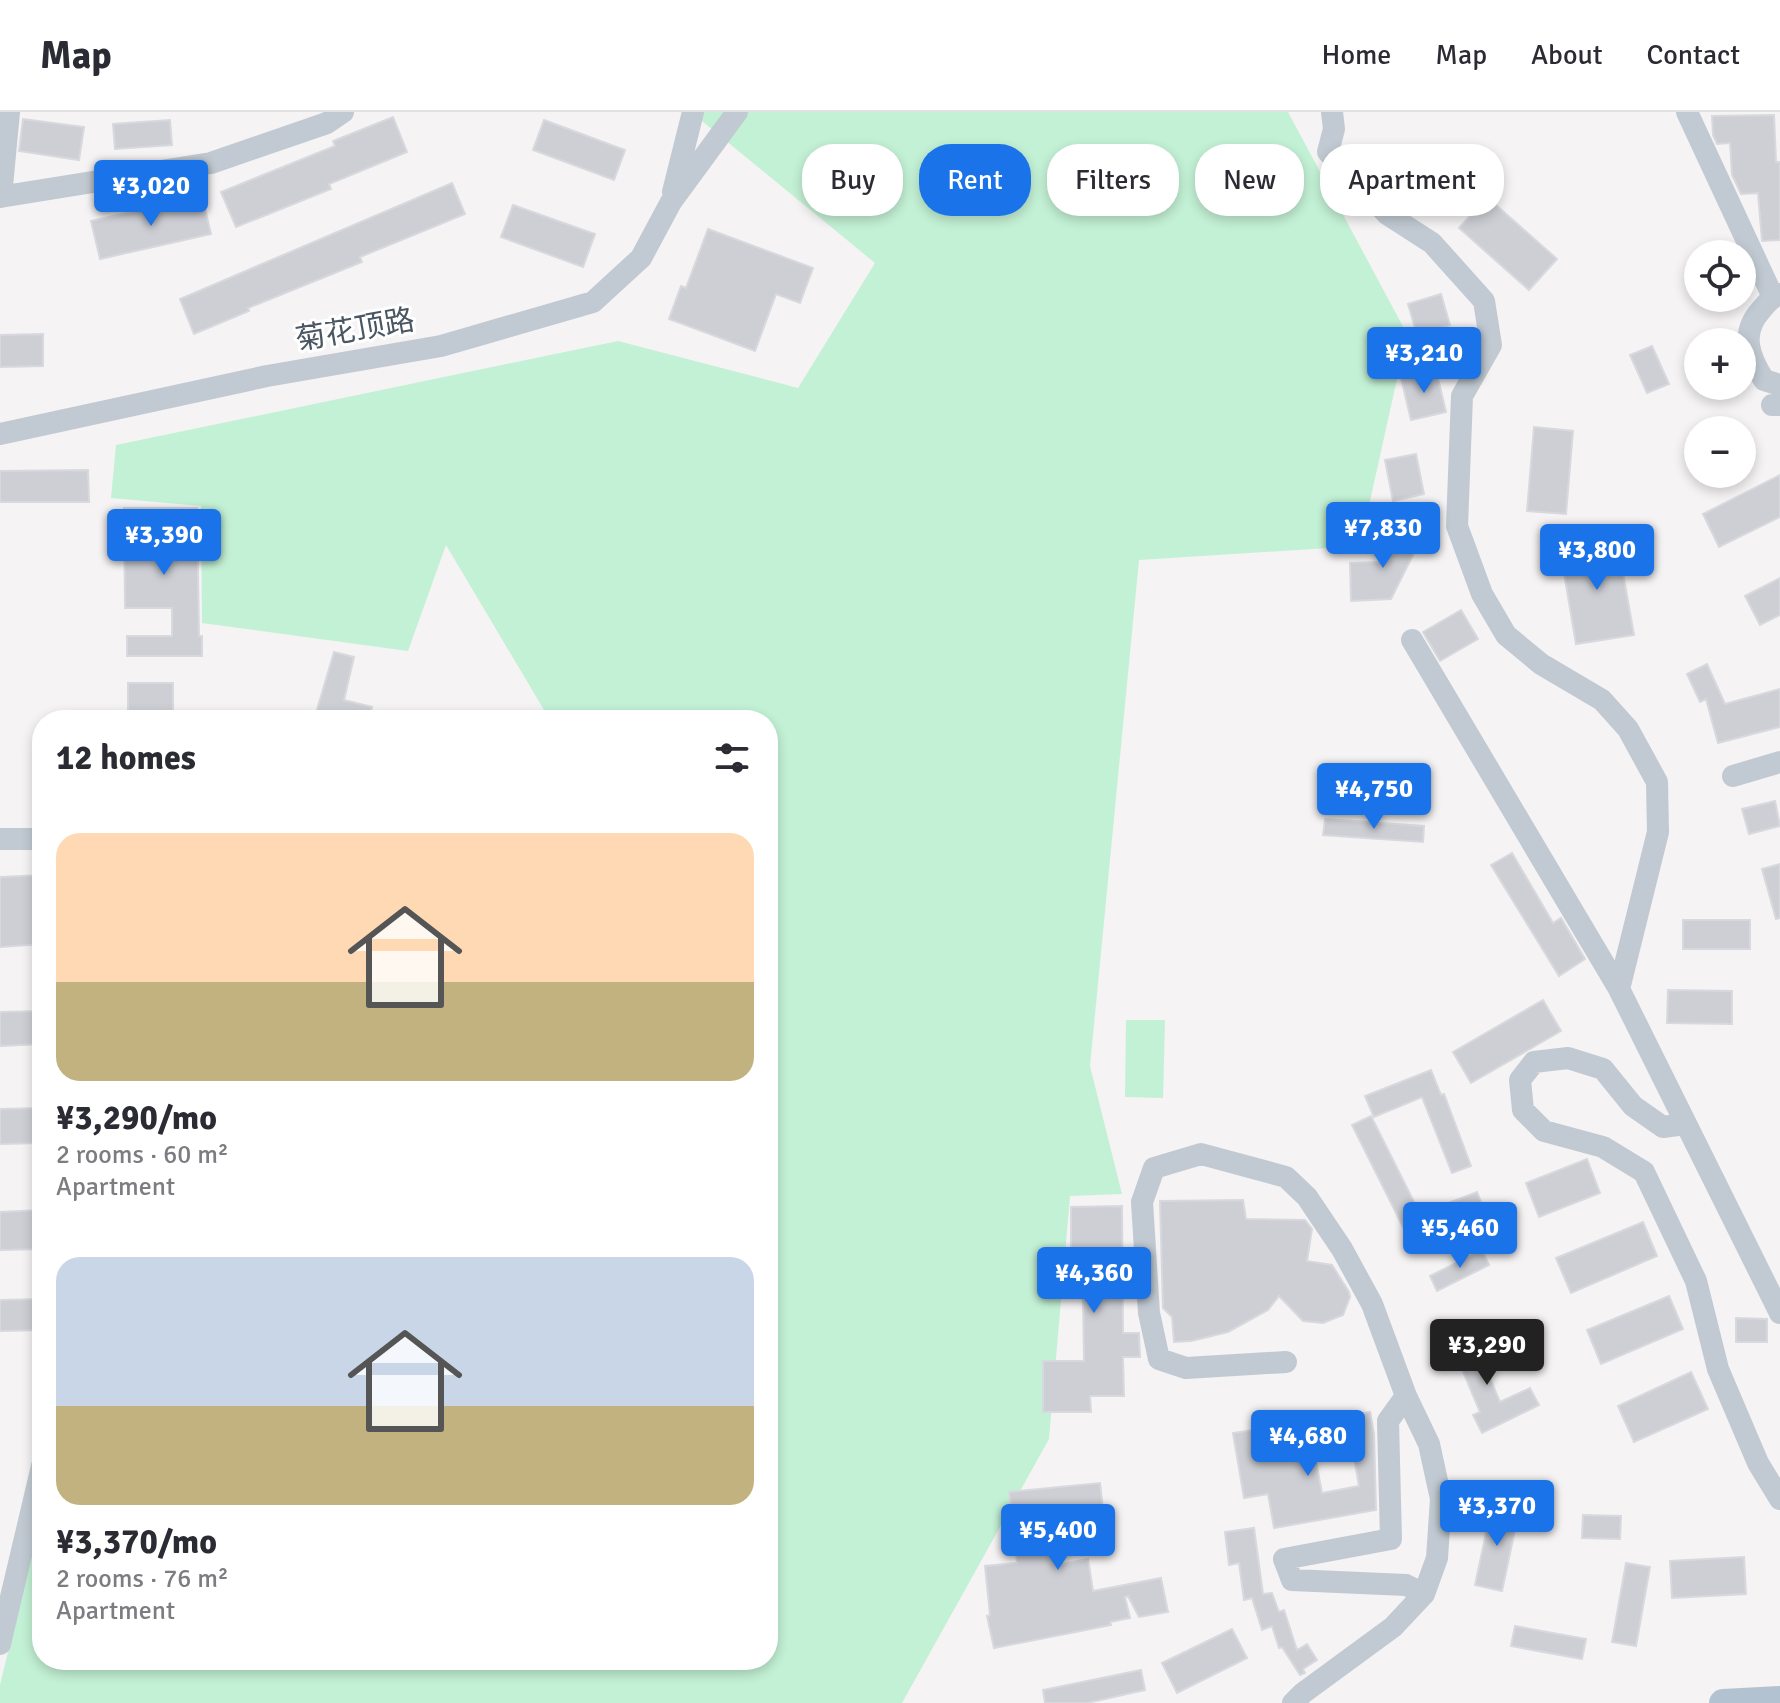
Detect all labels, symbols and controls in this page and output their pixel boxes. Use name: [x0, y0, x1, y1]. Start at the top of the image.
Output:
text: Map: [40, 32, 112, 79]
text: Home: [1322, 38, 1391, 72]
text: Map: [1435, 38, 1487, 72]
text: About: [1531, 38, 1603, 72]
text: Contact: [1647, 38, 1740, 72]
chip: Buy: [802, 144, 903, 216]
chip: Rent: [919, 144, 1031, 216]
chip: Filters: [1047, 144, 1179, 216]
chip: New: [1195, 144, 1304, 216]
chip: Apartment: [1320, 144, 1504, 216]
pin: ¥3,020: [86, 160, 216, 228]
text: ¥3,020: [112, 170, 190, 202]
map controls: [1684, 240, 1756, 488]
button: locate: [1684, 240, 1756, 312]
street label: 菊花顶路: [293, 301, 417, 359]
pin: ¥3,210: [1359, 327, 1489, 395]
button: +: [1684, 328, 1756, 400]
text: ¥3,210: [1385, 337, 1463, 369]
button: −: [1684, 416, 1756, 488]
pin: ¥7,830: [1318, 502, 1448, 570]
pin: ¥3,390: [99, 509, 229, 577]
text: ¥7,830: [1344, 512, 1422, 544]
text: ¥3,390: [125, 519, 203, 551]
pin: ¥3,800: [1532, 524, 1662, 592]
text: ¥3,800: [1558, 534, 1636, 566]
icon: filters: [710, 736, 754, 780]
text: 12 homes: [56, 737, 196, 779]
pin: ¥4,750: [1309, 763, 1439, 831]
text: ¥4,750: [1335, 773, 1413, 805]
icon: home: [333, 885, 477, 1029]
text: ¥3,290/mo: [56, 1097, 217, 1139]
text: 2 rooms · 60 m²: [56, 1139, 229, 1171]
text: Apartment: [56, 1171, 175, 1203]
pin: ¥5,460: [1395, 1202, 1525, 1270]
text: ¥5,460: [1421, 1212, 1499, 1244]
pin: ¥4,360: [1029, 1247, 1159, 1315]
text: ¥4,360: [1055, 1257, 1133, 1289]
icon: home: [333, 1309, 477, 1453]
pin: ¥3,290: [1422, 1319, 1552, 1387]
text: ¥3,290: [1448, 1329, 1526, 1361]
pin: ¥4,680: [1243, 1410, 1373, 1478]
text: ¥4,680: [1269, 1420, 1347, 1452]
pin: ¥3,370: [1432, 1480, 1562, 1548]
text: ¥3,370: [1458, 1490, 1536, 1522]
pin: ¥5,400: [993, 1504, 1123, 1572]
text: ¥5,400: [1019, 1514, 1097, 1546]
text: ¥3,370/mo: [56, 1521, 217, 1563]
text: 2 rooms · 76 m²: [56, 1563, 229, 1595]
text: Apartment: [56, 1595, 175, 1627]

